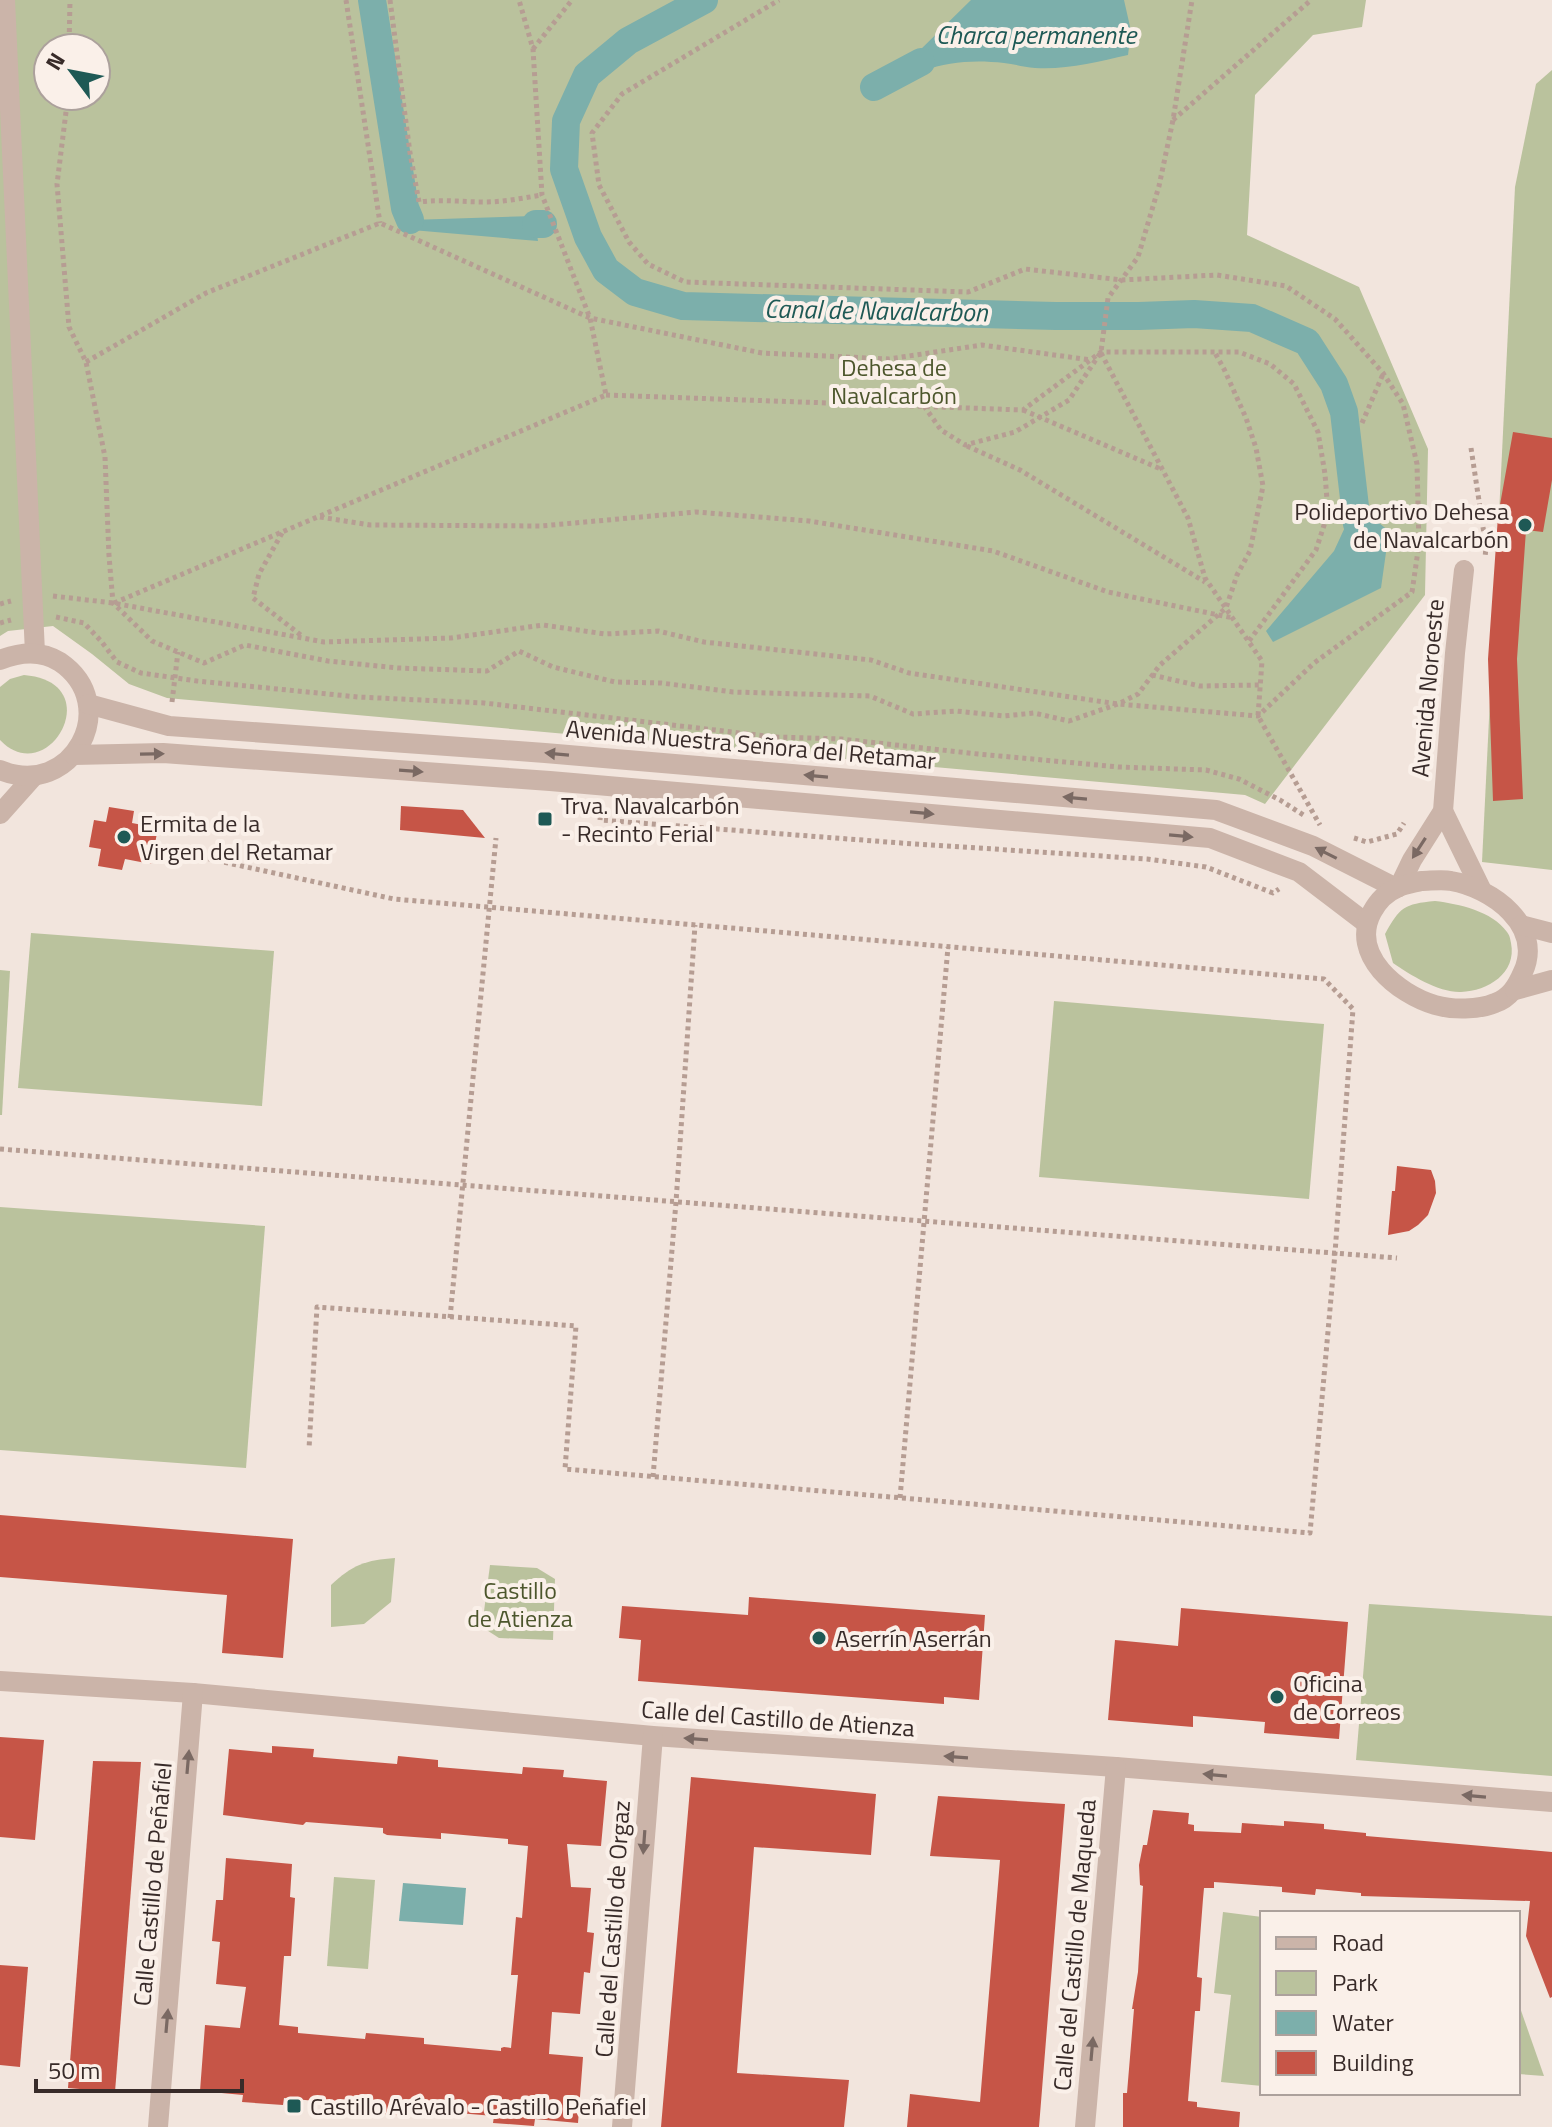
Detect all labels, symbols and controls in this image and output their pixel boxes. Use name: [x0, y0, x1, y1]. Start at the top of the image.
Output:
water label: Charca permanente: [936, 15, 1138, 54]
north arrow: [32, 32, 112, 112]
text: N: [37, 46, 73, 77]
water label: Canal de Navalcarbon: [764, 289, 989, 331]
park label: Dehesa de Navalcarbón: [831, 349, 957, 413]
place label: Polideportivo Dehesa de Navalcarbón: [1294, 493, 1509, 557]
marker: Polideportivo Dehesa de Navalcarbón: [1516, 516, 1534, 534]
street label: Avenida Noroeste: [1401, 597, 1453, 779]
street label: Avenida Nuestra Señora del Retamar: [565, 710, 937, 778]
one-way arrow: [544, 747, 569, 760]
one-way arrow: [140, 748, 165, 760]
one-way arrow: [399, 765, 424, 778]
one-way arrow: [803, 769, 828, 782]
place label: Trva. Navalcarbón - Recinto Ferial: [561, 787, 740, 851]
one-way arrow: [1062, 791, 1087, 804]
place label: Ermita de la Virgen del Retamar: [140, 805, 333, 869]
one-way arrow: [910, 807, 935, 820]
marker: Trva. Navalcarbón - Recinto Ferial: [536, 810, 554, 828]
marker: Ermita de la Virgen del Retamar: [115, 828, 133, 846]
one-way arrow: [1169, 830, 1194, 843]
one-way arrow: [1413, 837, 1427, 859]
one-way arrow: [1315, 846, 1338, 860]
park label: Castillo de Atienza: [467, 1572, 573, 1636]
place label: Aserrín Aserrán: [835, 1620, 992, 1656]
marker: Aserrín Aserrán: [810, 1629, 828, 1647]
place label: Oficina de Correos: [1293, 1665, 1401, 1729]
marker: Oficina de Correos: [1268, 1688, 1286, 1706]
street label: Calle del Castillo de Atienza: [640, 1690, 916, 1746]
one-way arrow: [683, 1732, 708, 1745]
one-way arrow: [182, 1749, 195, 1774]
one-way arrow: [943, 1750, 968, 1763]
street label: Calle Castillo de Peñafiel: [123, 1761, 181, 2007]
one-way arrow: [1202, 1768, 1227, 1781]
one-way arrow: [1461, 1789, 1486, 1802]
street label: Calle del Castillo de Maqueda: [1043, 1798, 1105, 2092]
street label: Calle del Castillo de Orgaz: [585, 1799, 639, 2059]
one-way arrow: [638, 1830, 651, 1855]
legend: [1260, 1911, 1520, 2095]
text: Road: [1332, 1924, 1384, 1960]
text: Park: [1332, 1964, 1378, 2000]
text: Water: [1332, 2004, 1394, 2040]
one-way arrow: [161, 2008, 174, 2033]
one-way arrow: [1085, 2036, 1098, 2061]
scale bar: [36, 2043, 242, 2093]
text: Building: [1332, 2044, 1414, 2080]
text: 50 m: [48, 2052, 100, 2088]
place label: Castillo Arévalo - Castillo Peñafiel: [310, 2088, 647, 2124]
marker: Castillo Arévalo - Castillo Peñafiel: [285, 2097, 303, 2115]

